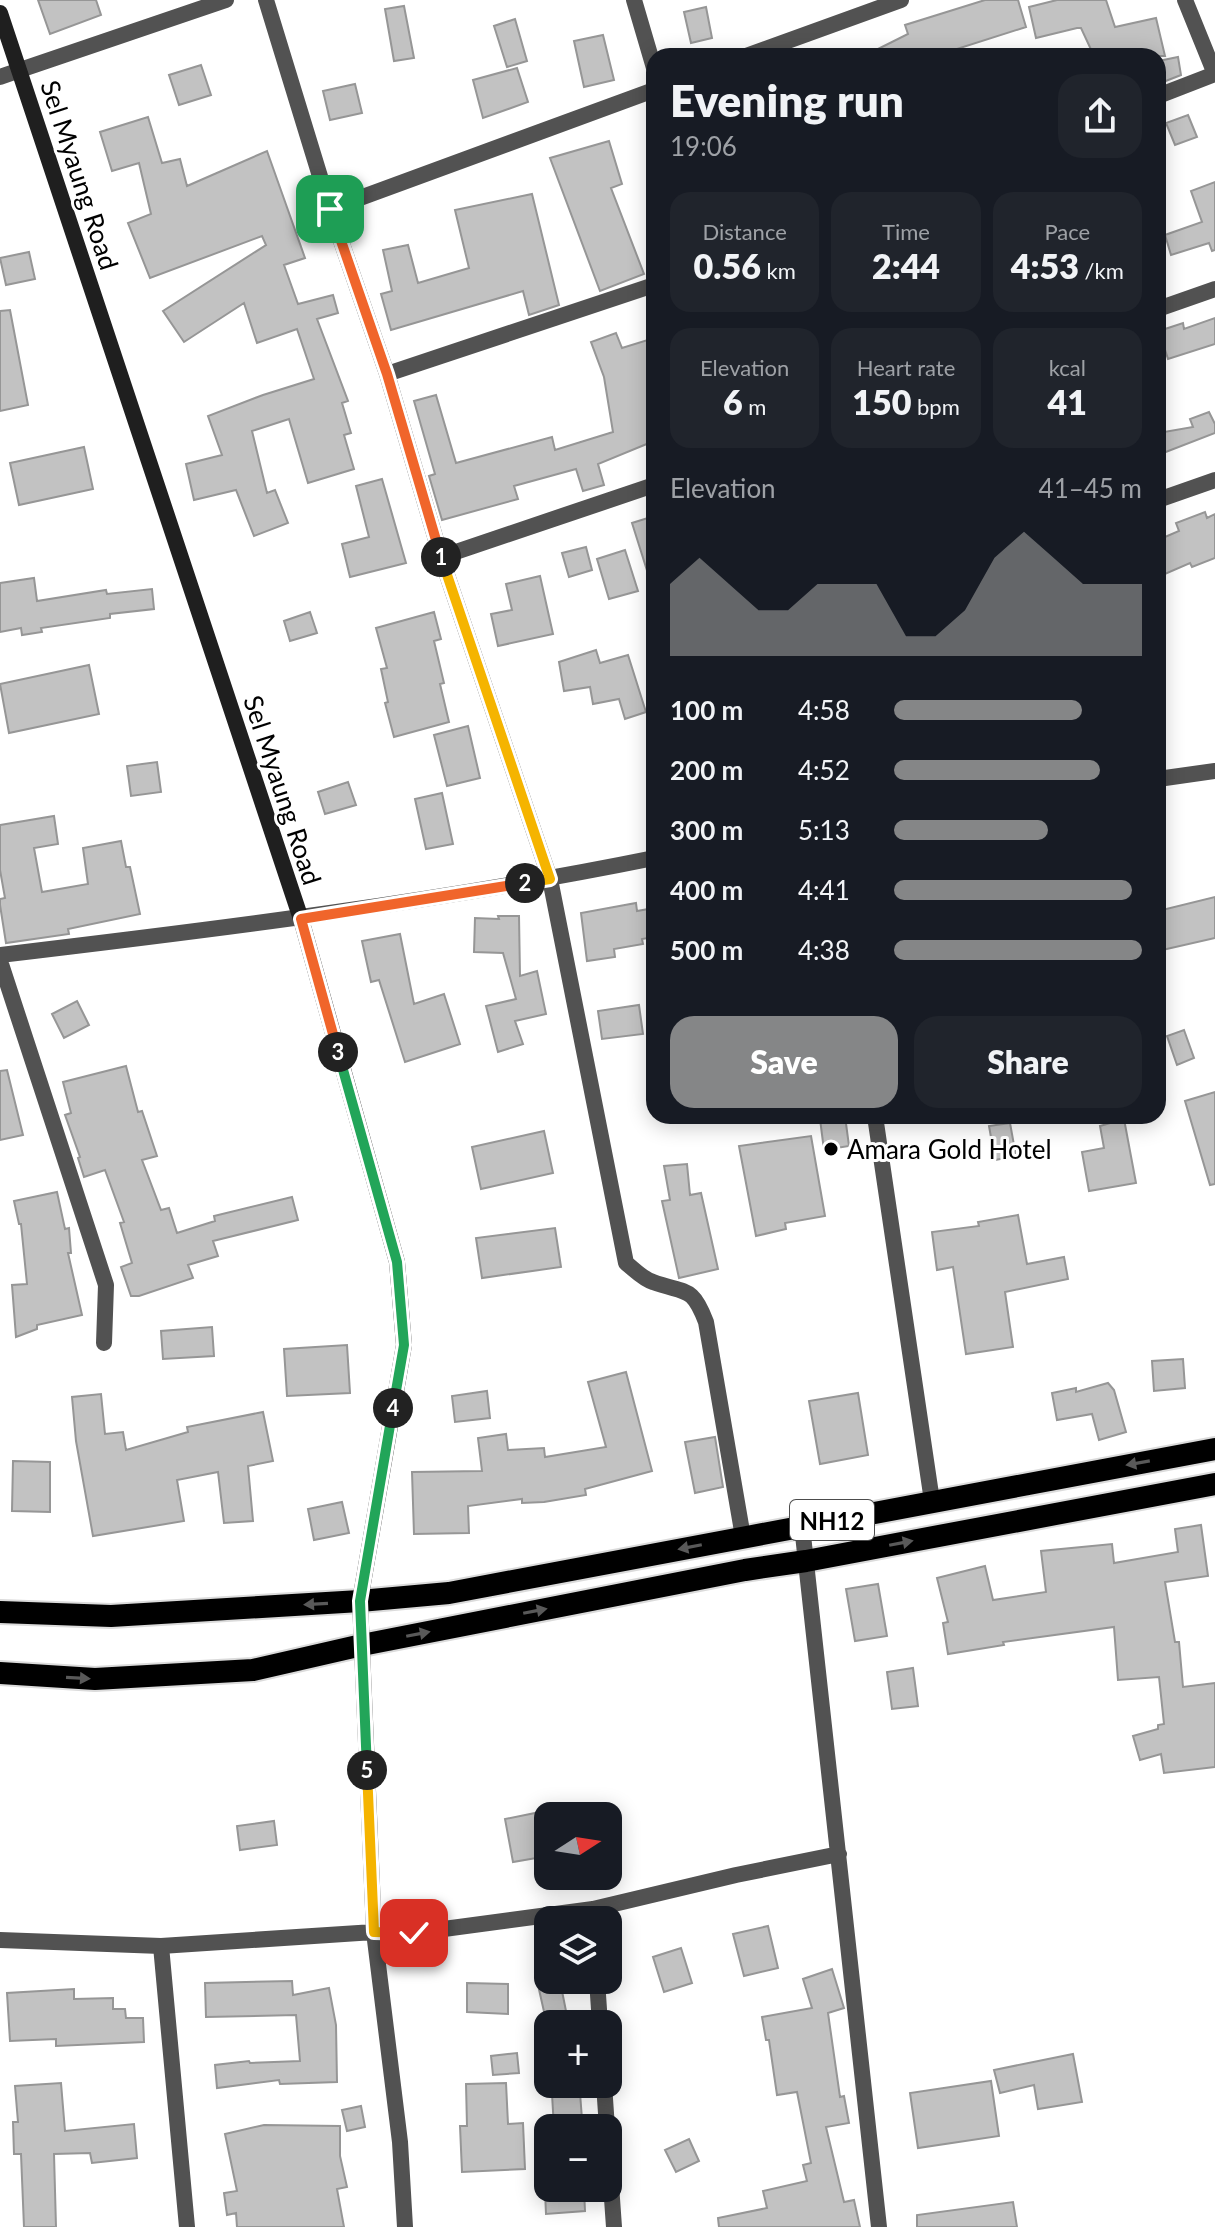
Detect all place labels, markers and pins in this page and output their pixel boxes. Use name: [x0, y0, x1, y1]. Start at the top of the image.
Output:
pin: [296, 175, 364, 243]
pin: 1: [421, 537, 461, 577]
pin: 2: [505, 863, 545, 903]
pin: 3: [318, 1032, 358, 1072]
place label: Amara Gold Hotel: [847, 1133, 1052, 1165]
marker: Amara Gold Hotel: [822, 1140, 840, 1158]
pin: 4: [373, 1388, 413, 1428]
pin: 5: [347, 1750, 387, 1790]
pin: [380, 1899, 448, 1967]

